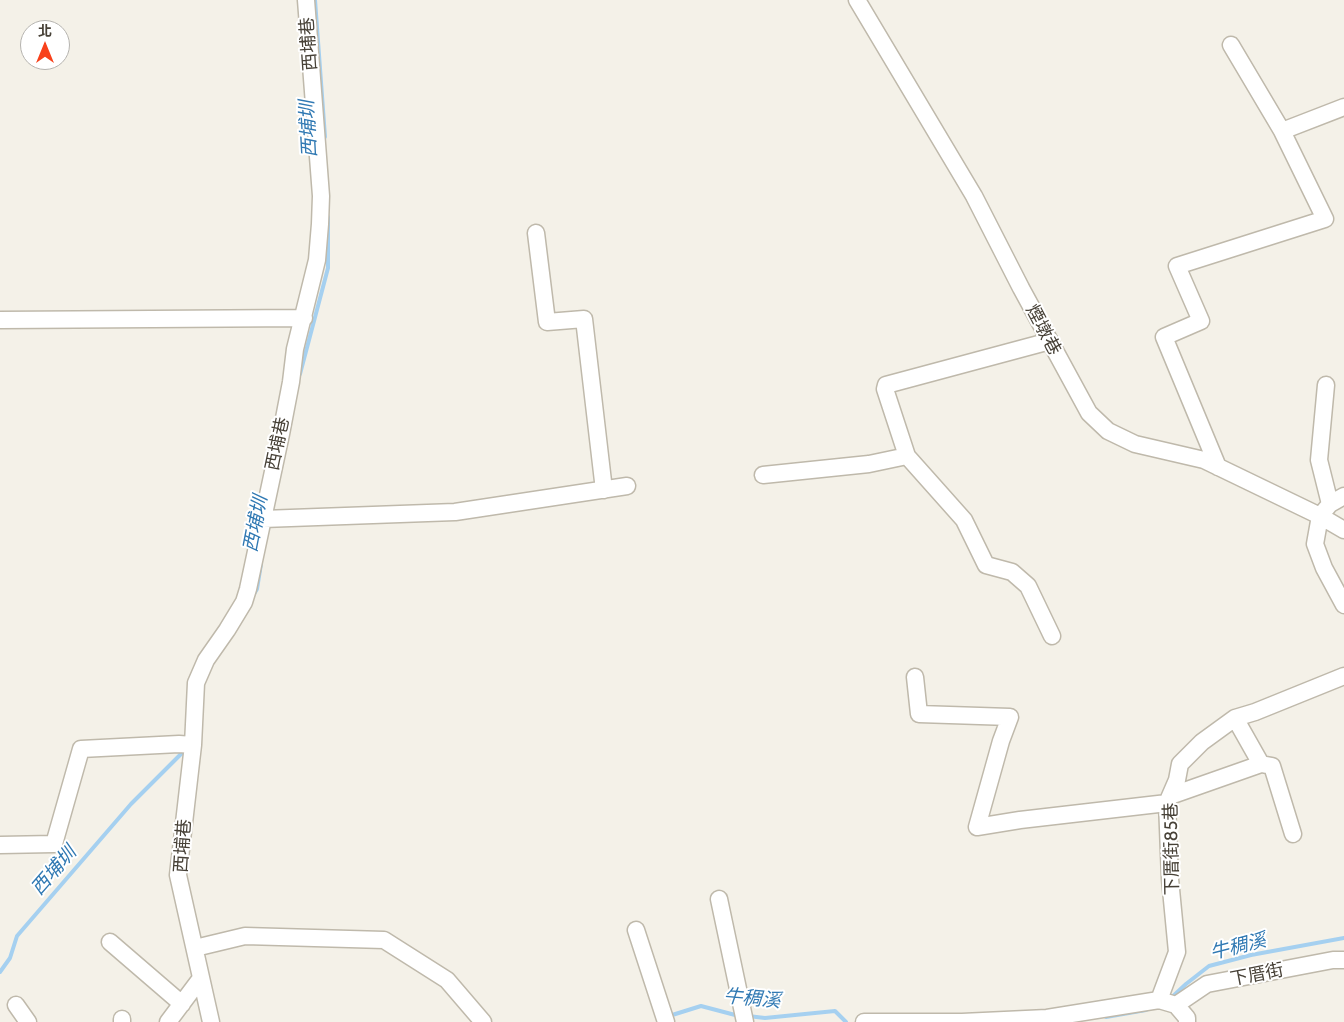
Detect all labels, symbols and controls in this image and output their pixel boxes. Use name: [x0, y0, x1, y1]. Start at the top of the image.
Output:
street label: 西埔巷: [296, 16, 322, 72]
north arrow: [20, 20, 70, 70]
text: 北: [38, 22, 52, 40]
water label: 西埔圳: [296, 100, 322, 158]
street label: 煙墩巷: [1021, 301, 1065, 359]
street label: 西埔巷: [262, 415, 294, 473]
water label: 西埔圳: [239, 494, 273, 554]
street label: 下厝街85巷: [1160, 802, 1184, 896]
street label: 西埔巷: [170, 818, 196, 874]
water label: 西埔圳: [27, 842, 81, 900]
water label: 牛稠溪: [1208, 929, 1268, 965]
street label: 下厝街: [1228, 959, 1286, 991]
water label: 牛稠溪: [723, 985, 781, 1013]

